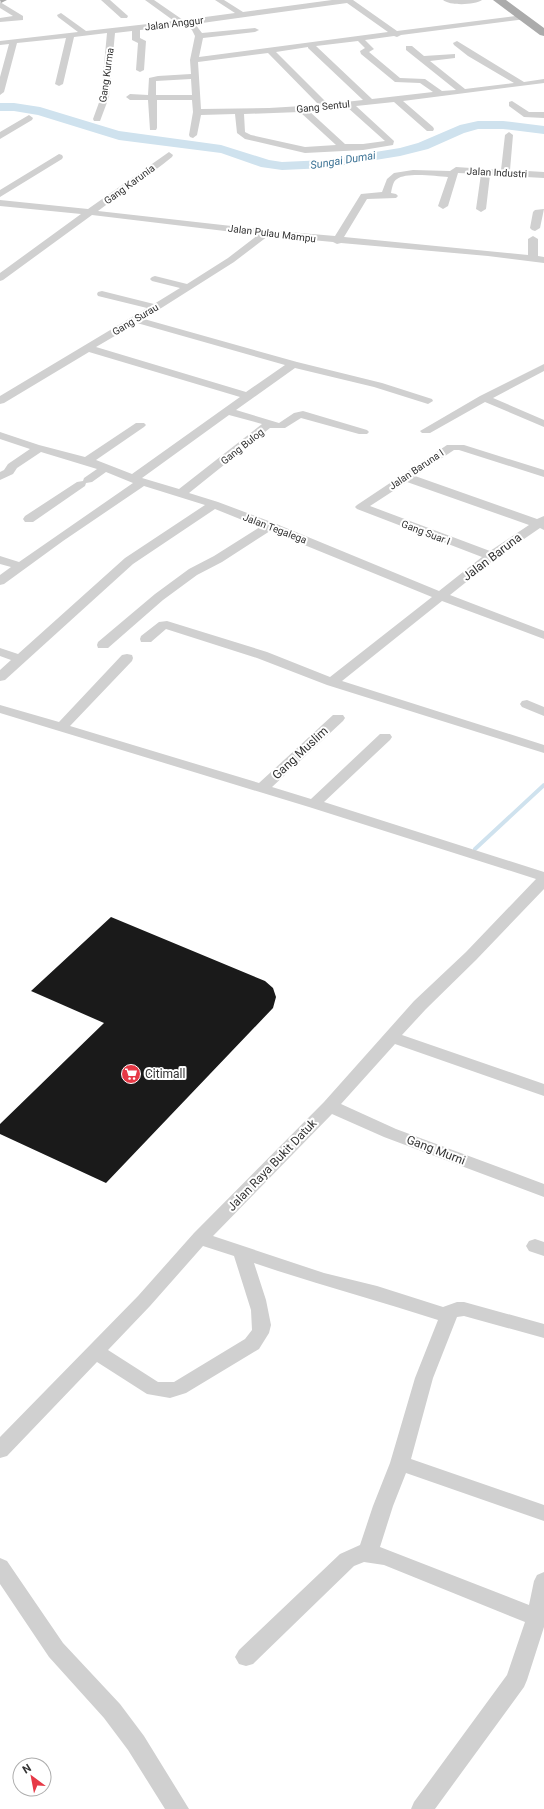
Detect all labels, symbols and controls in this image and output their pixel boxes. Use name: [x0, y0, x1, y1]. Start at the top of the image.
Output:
street label: Jalan Anggur: [144, 14, 205, 33]
street label: Gang Kurma: [97, 47, 116, 103]
street label: Gang Sentul: [296, 98, 350, 115]
water label: Sungai Dumai: [310, 149, 377, 172]
street label: Gang Karunia: [102, 162, 157, 206]
street label: Jalan Industri: [466, 165, 527, 180]
street label: Jalan Pulau Mampu: [227, 223, 317, 244]
street label: Gang Surau: [110, 301, 160, 337]
street label: Gang Bulog: [219, 426, 266, 467]
street label: Jalan Baruna I: [387, 447, 446, 492]
street label: Jalan Tegalega: [241, 511, 308, 546]
street label: Gang Suar I: [400, 518, 452, 547]
street label: Jalan Baruna: [460, 530, 524, 584]
street label: Gang Muslim: [269, 724, 331, 782]
supermarket icon: Citimall: [120, 1063, 142, 1085]
place label: Citimall: [145, 1067, 185, 1081]
street label: Jalan Raya Bukit Datuk: [225, 1116, 320, 1214]
street label: Gang Murni: [405, 1132, 467, 1168]
north arrow: [12, 1757, 52, 1797]
text: N: [20, 1761, 34, 1777]

